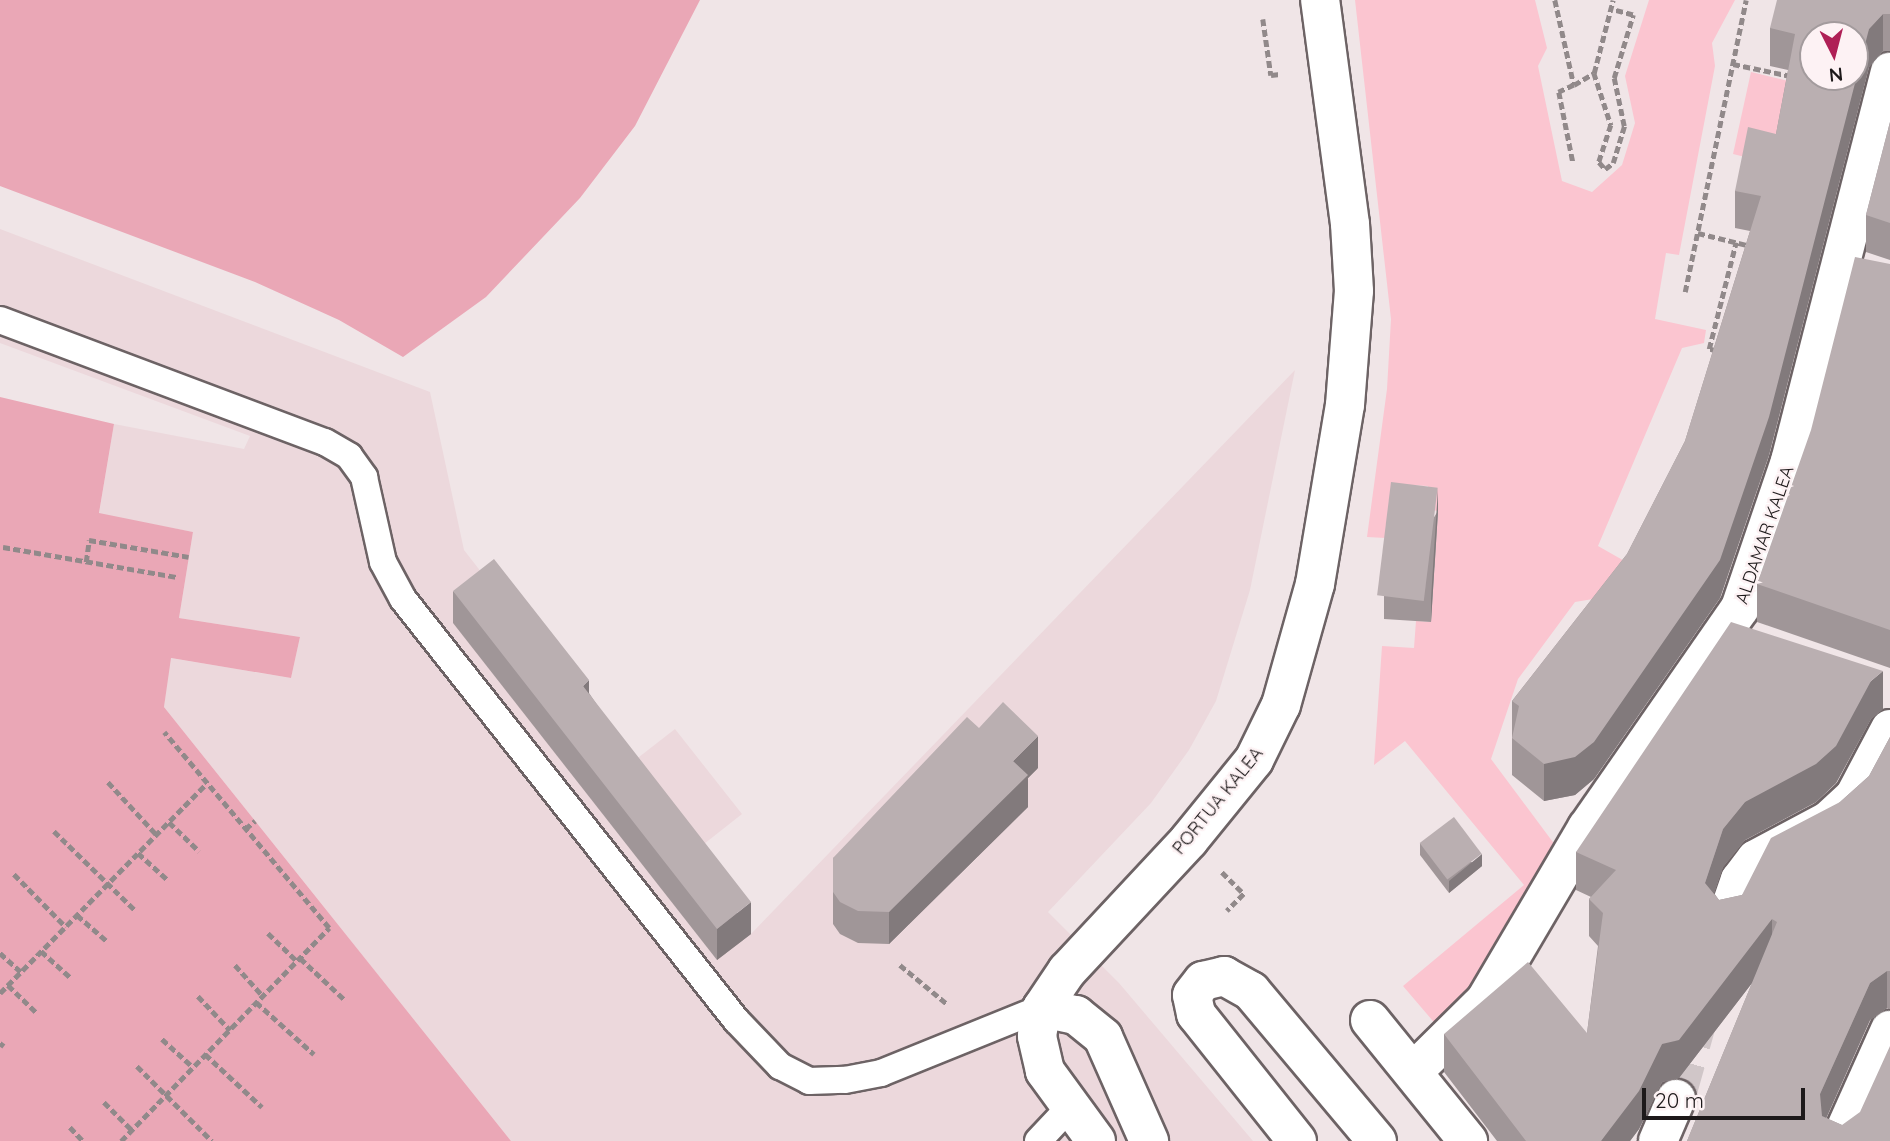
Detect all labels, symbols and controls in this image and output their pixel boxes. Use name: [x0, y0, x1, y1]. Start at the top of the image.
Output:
north arrow: [1799, 21, 1869, 91]
text: N: [1828, 62, 1844, 88]
street label: ALDAMAR KALEA: [1731, 463, 1799, 607]
street label: PORTUA KALEA: [1168, 743, 1268, 859]
scale bar: [1645, 1074, 1808, 1118]
text: 20 m: [1655, 1087, 1704, 1113]

